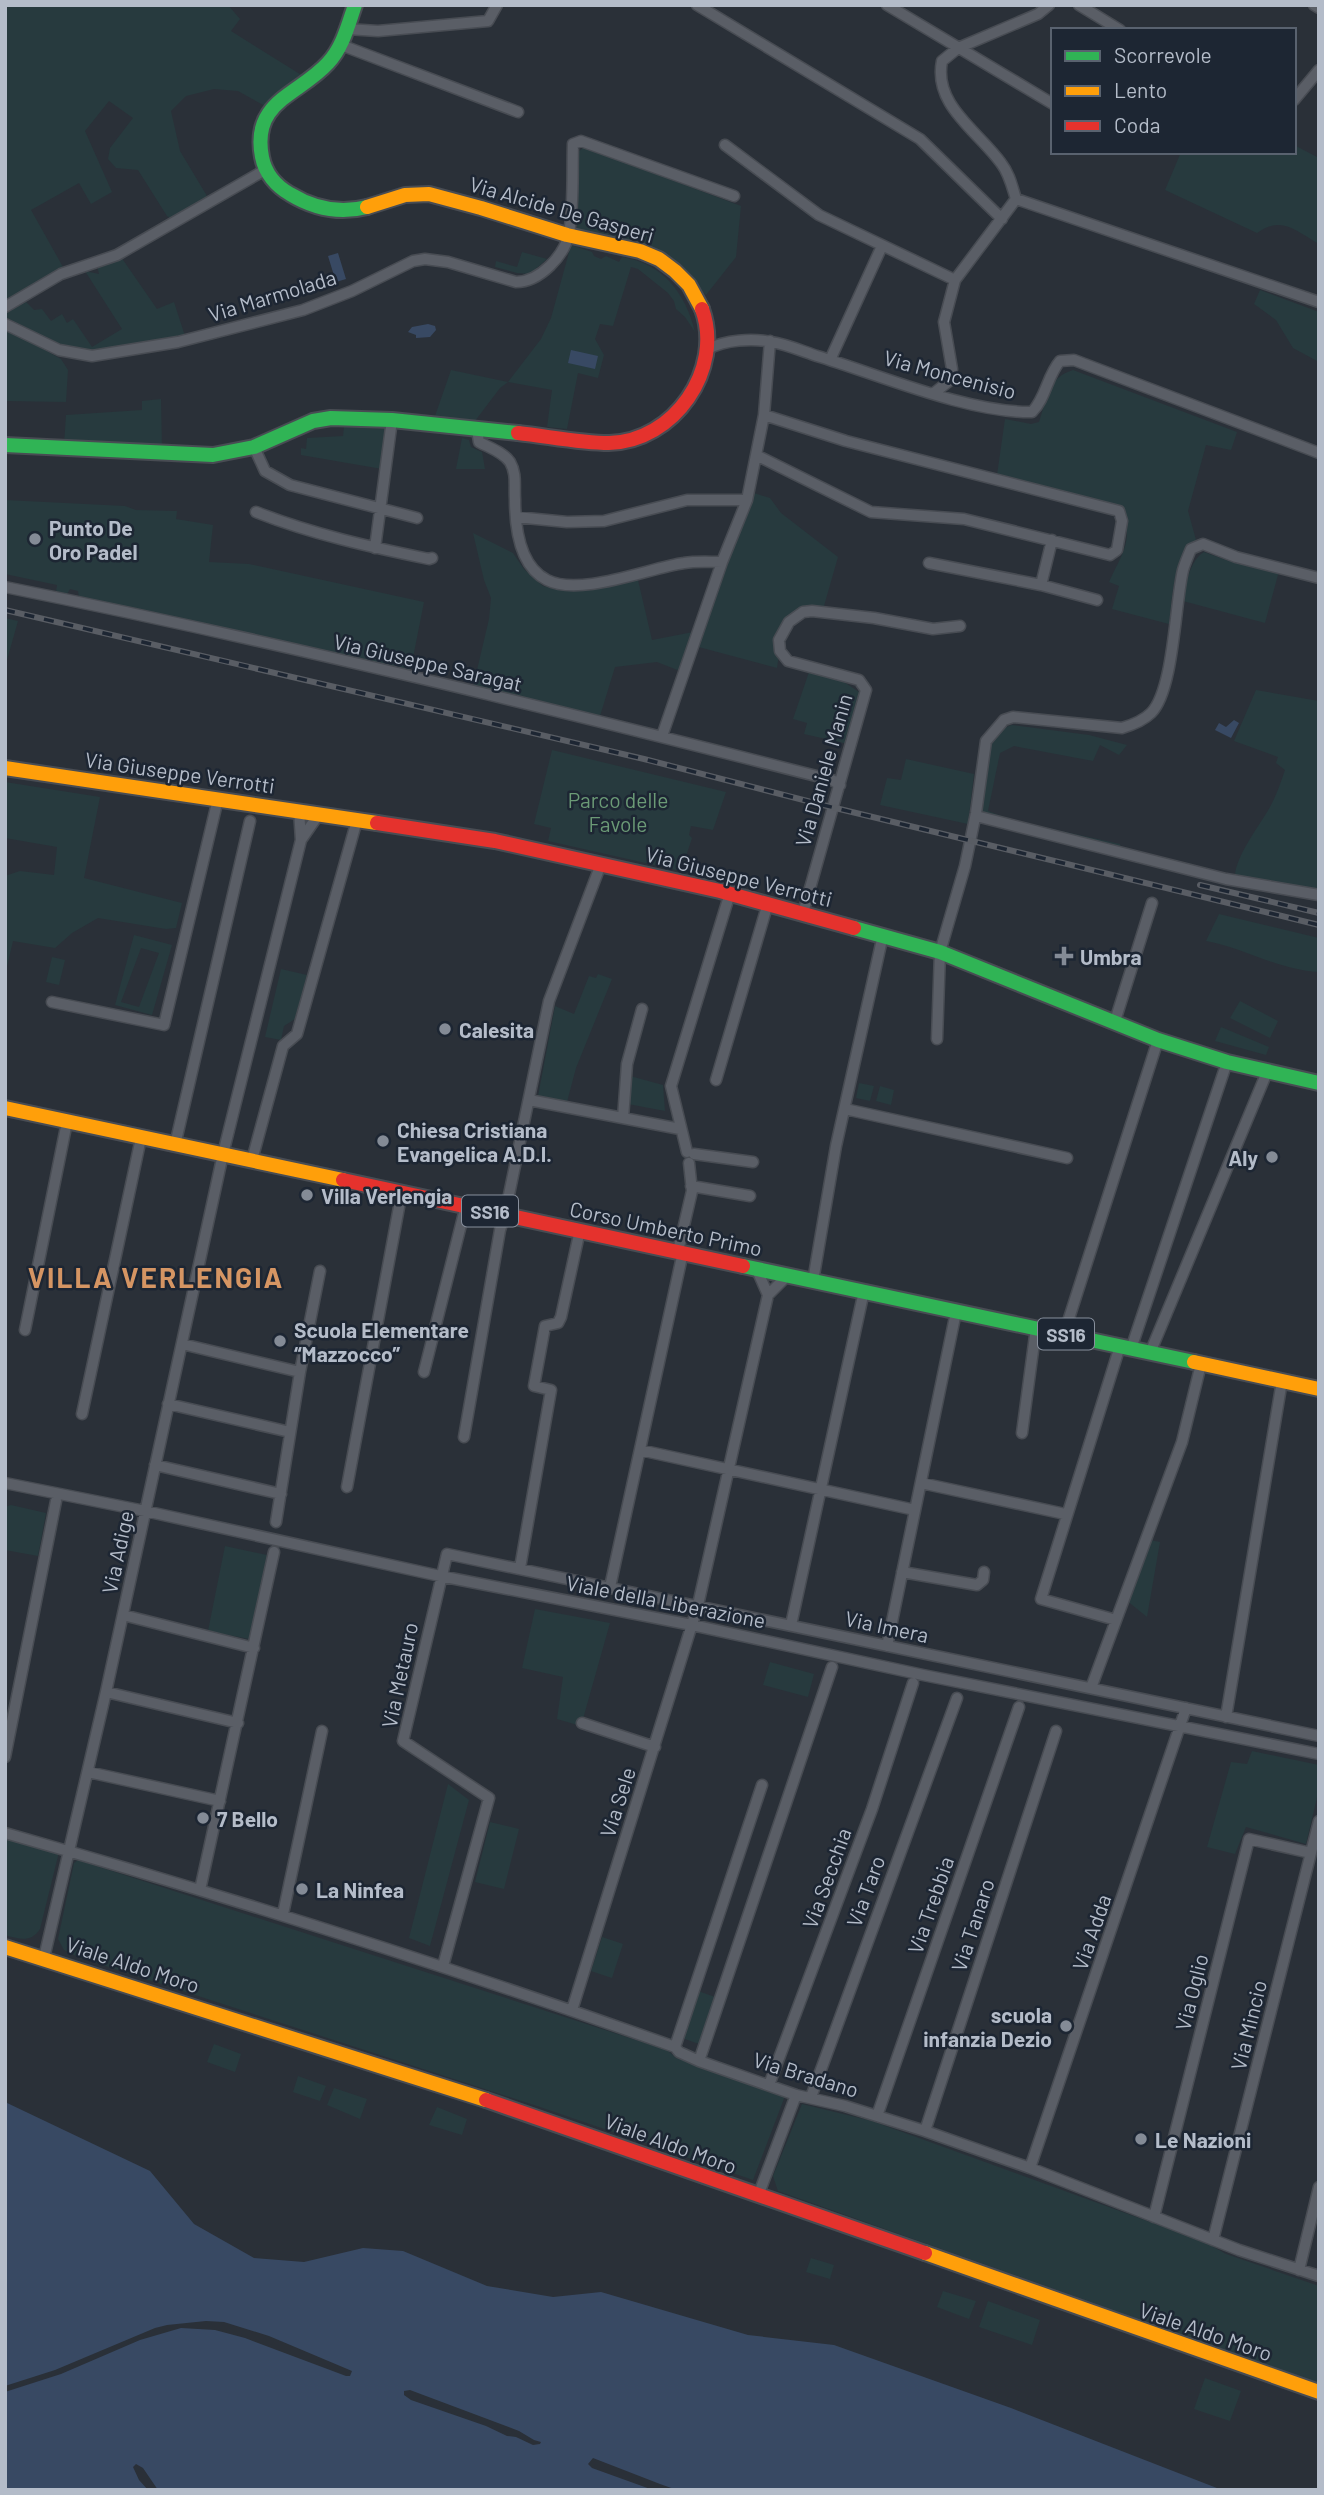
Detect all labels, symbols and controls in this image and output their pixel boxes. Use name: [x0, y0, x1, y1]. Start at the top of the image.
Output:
legend: [1051, 28, 1296, 154]
text: Scorrevole: [1114, 42, 1212, 67]
text: Lento: [1114, 77, 1167, 102]
text: Coda: [1114, 112, 1160, 137]
street label: Via Alcide De Gasperi: [467, 171, 657, 247]
street label: Via Marmolada: [205, 264, 339, 326]
street label: Via Moncenisio: [881, 344, 1019, 404]
place label: Punto De Oro Padel: [49, 515, 138, 564]
marker: Punto De Oro Padel: [27, 531, 43, 547]
street label: Via Giuseppe Saragat: [331, 628, 525, 696]
street label: Via Daniele Manin: [789, 691, 857, 849]
street label: Via Giuseppe Verrotti: [83, 746, 277, 798]
park label: Parco delle Favole: [568, 787, 668, 836]
street label: Via Giuseppe Verrotti: [643, 841, 835, 911]
place label: Umbra: [1080, 944, 1142, 969]
marker: Umbra: [1054, 946, 1074, 966]
place label: Calesita: [459, 1017, 534, 1042]
marker: Calesita: [437, 1021, 453, 1037]
place label: Chiesa Cristiana Evangelica A.D.I.: [397, 1117, 552, 1166]
marker: Chiesa Cristiana Evangelica A.D.I.: [375, 1133, 391, 1149]
place label: Aly: [1228, 1145, 1258, 1170]
marker: Aly: [1264, 1149, 1280, 1165]
place label: Villa Verlengia: [321, 1183, 452, 1208]
marker: Villa Verlengia: [299, 1187, 315, 1203]
street label: Corso Umberto Primo: [568, 1195, 764, 1261]
road number: SS16: [462, 1196, 518, 1226]
district label: VILLA VERLENGIA: [28, 1260, 284, 1294]
place label: Scuola Elementare “Mazzocco”: [294, 1317, 469, 1366]
road number: SS16: [1038, 1318, 1094, 1350]
marker: Scuola Elementare “Mazzocco”: [272, 1333, 288, 1349]
street label: Via Adige: [96, 1508, 138, 1596]
street label: Viale della Liberazione: [564, 1569, 768, 1633]
street label: Via Imera: [843, 1605, 931, 1647]
street label: Via Metauro: [376, 1620, 422, 1730]
street label: Via Sele: [594, 1764, 640, 1840]
place label: 7 Bello: [217, 1806, 278, 1831]
marker: 7 Bello: [195, 1810, 211, 1826]
street label: Via Secchia: [796, 1824, 856, 1932]
street label: Via Taro: [841, 1852, 889, 1930]
street label: Via Trebbia: [902, 1853, 958, 1957]
street label: Via Tanaro: [945, 1875, 999, 1975]
place label: La Ninfea: [316, 1877, 404, 1902]
marker: La Ninfea: [294, 1881, 310, 1897]
street label: Via Adda: [1066, 1891, 1116, 1973]
street label: Viale Aldo Moro: [63, 1931, 203, 1997]
street label: Via Oglio: [1169, 1951, 1213, 2033]
street label: Via Mincio: [1225, 1977, 1271, 2073]
place label: scuola infanzia Dezio: [923, 2002, 1052, 2051]
marker: scuola infanzia Dezio: [1058, 2018, 1074, 2034]
street label: Via Bradano: [750, 2046, 862, 2102]
street label: Viale Aldo Moro: [602, 2108, 740, 2178]
place label: Le Nazioni: [1155, 2127, 1251, 2152]
marker: Le Nazioni: [1133, 2131, 1149, 2147]
street label: Viale Aldo Moro: [1136, 2297, 1276, 2365]

